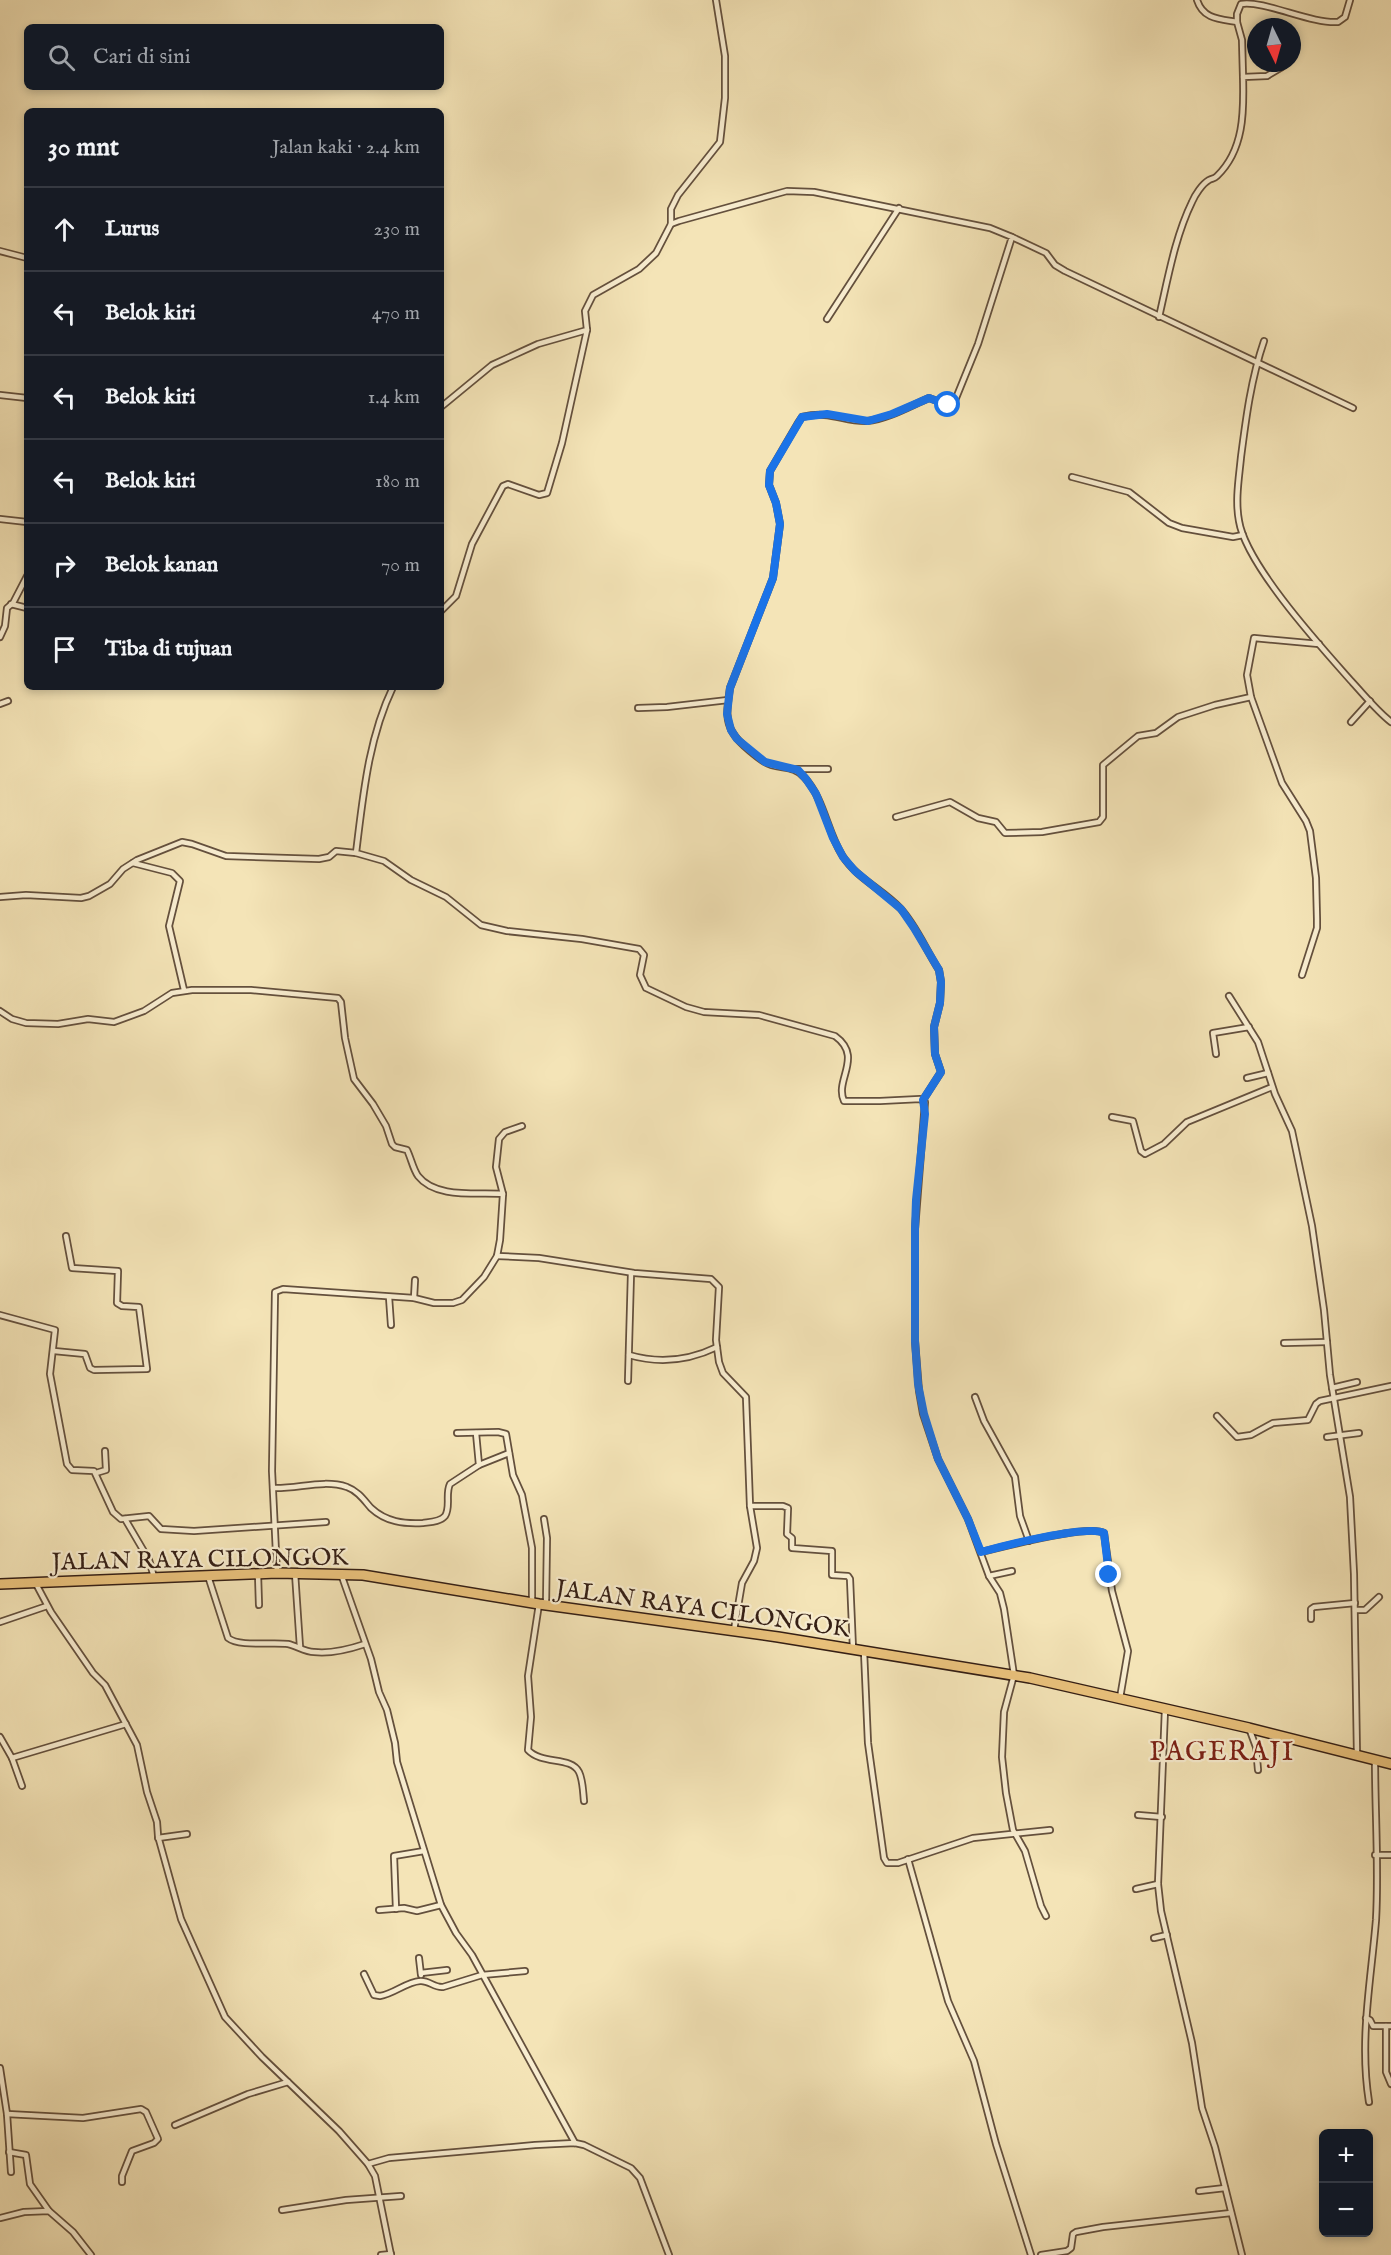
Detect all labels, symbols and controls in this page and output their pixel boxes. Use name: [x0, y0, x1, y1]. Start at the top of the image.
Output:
north arrow: [1247, 18, 1301, 72]
search box: [24, 24, 444, 90]
icon: search: [45, 41, 78, 74]
text: Cari di sini: [93, 43, 191, 71]
text: 30 mnt: [48, 131, 119, 164]
text: Jalan kaki · 2.4 km: [272, 135, 420, 160]
icon: ahead: [48, 213, 81, 246]
text: Lurus: [105, 215, 159, 243]
text: 230 m: [374, 217, 420, 242]
icon: left: [48, 297, 81, 330]
text: Belok kiri: [105, 299, 196, 327]
text: 470 m: [372, 301, 420, 326]
icon: left: [48, 381, 81, 414]
text: Belok kiri: [105, 383, 196, 411]
text: 1.4 km: [368, 385, 420, 410]
route start: [934, 391, 960, 417]
icon: left: [48, 465, 81, 498]
text: Belok kiri: [105, 467, 196, 495]
text: 180 m: [375, 469, 420, 494]
icon: right: [48, 549, 81, 582]
text: Belok kanan: [105, 551, 218, 579]
text: 70 m: [381, 553, 420, 578]
icon: arrive: [48, 633, 81, 666]
text: Tiba di tujuan: [105, 635, 232, 663]
street label: JALAN RAYA CILONGOK: [48, 1542, 349, 1579]
route end: [1095, 1561, 1121, 1587]
street label: JALAN RAYA CILONGOK: [551, 1573, 852, 1646]
district label: PAGERAJI: [1149, 1736, 1295, 1770]
map controls: [1319, 2129, 1373, 2237]
button: +: [1319, 2129, 1373, 2183]
button: −: [1319, 2183, 1373, 2237]

